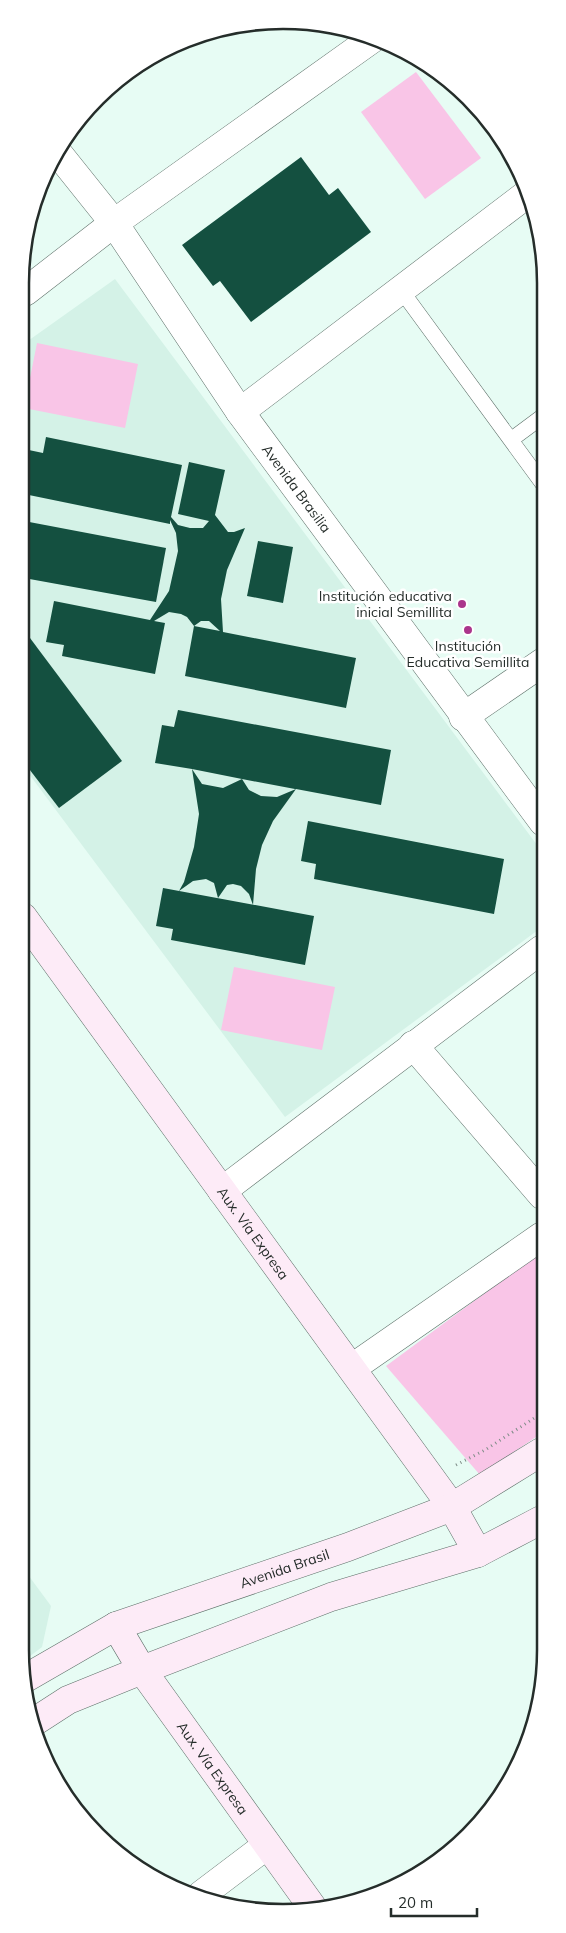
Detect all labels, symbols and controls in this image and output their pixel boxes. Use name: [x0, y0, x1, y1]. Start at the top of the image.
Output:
street label: Avenida Brasilia: [258, 441, 335, 536]
place label: Institución educativa inicial Semillita: [319, 587, 452, 621]
marker: Institución educativa inicial Semillita: [456, 598, 468, 610]
marker: Institución Educativa Semillita: [462, 624, 474, 636]
place label: Institución Educativa Semillita: [407, 637, 529, 671]
street label: Aux. Vía Expresa: [213, 1183, 293, 1283]
street label: Avenida Brasil: [237, 1545, 332, 1592]
street label: Aux. Vía Expresa: [173, 1718, 252, 1818]
scale bar: [391, 1886, 477, 1918]
text: 20 m: [398, 1893, 433, 1912]

